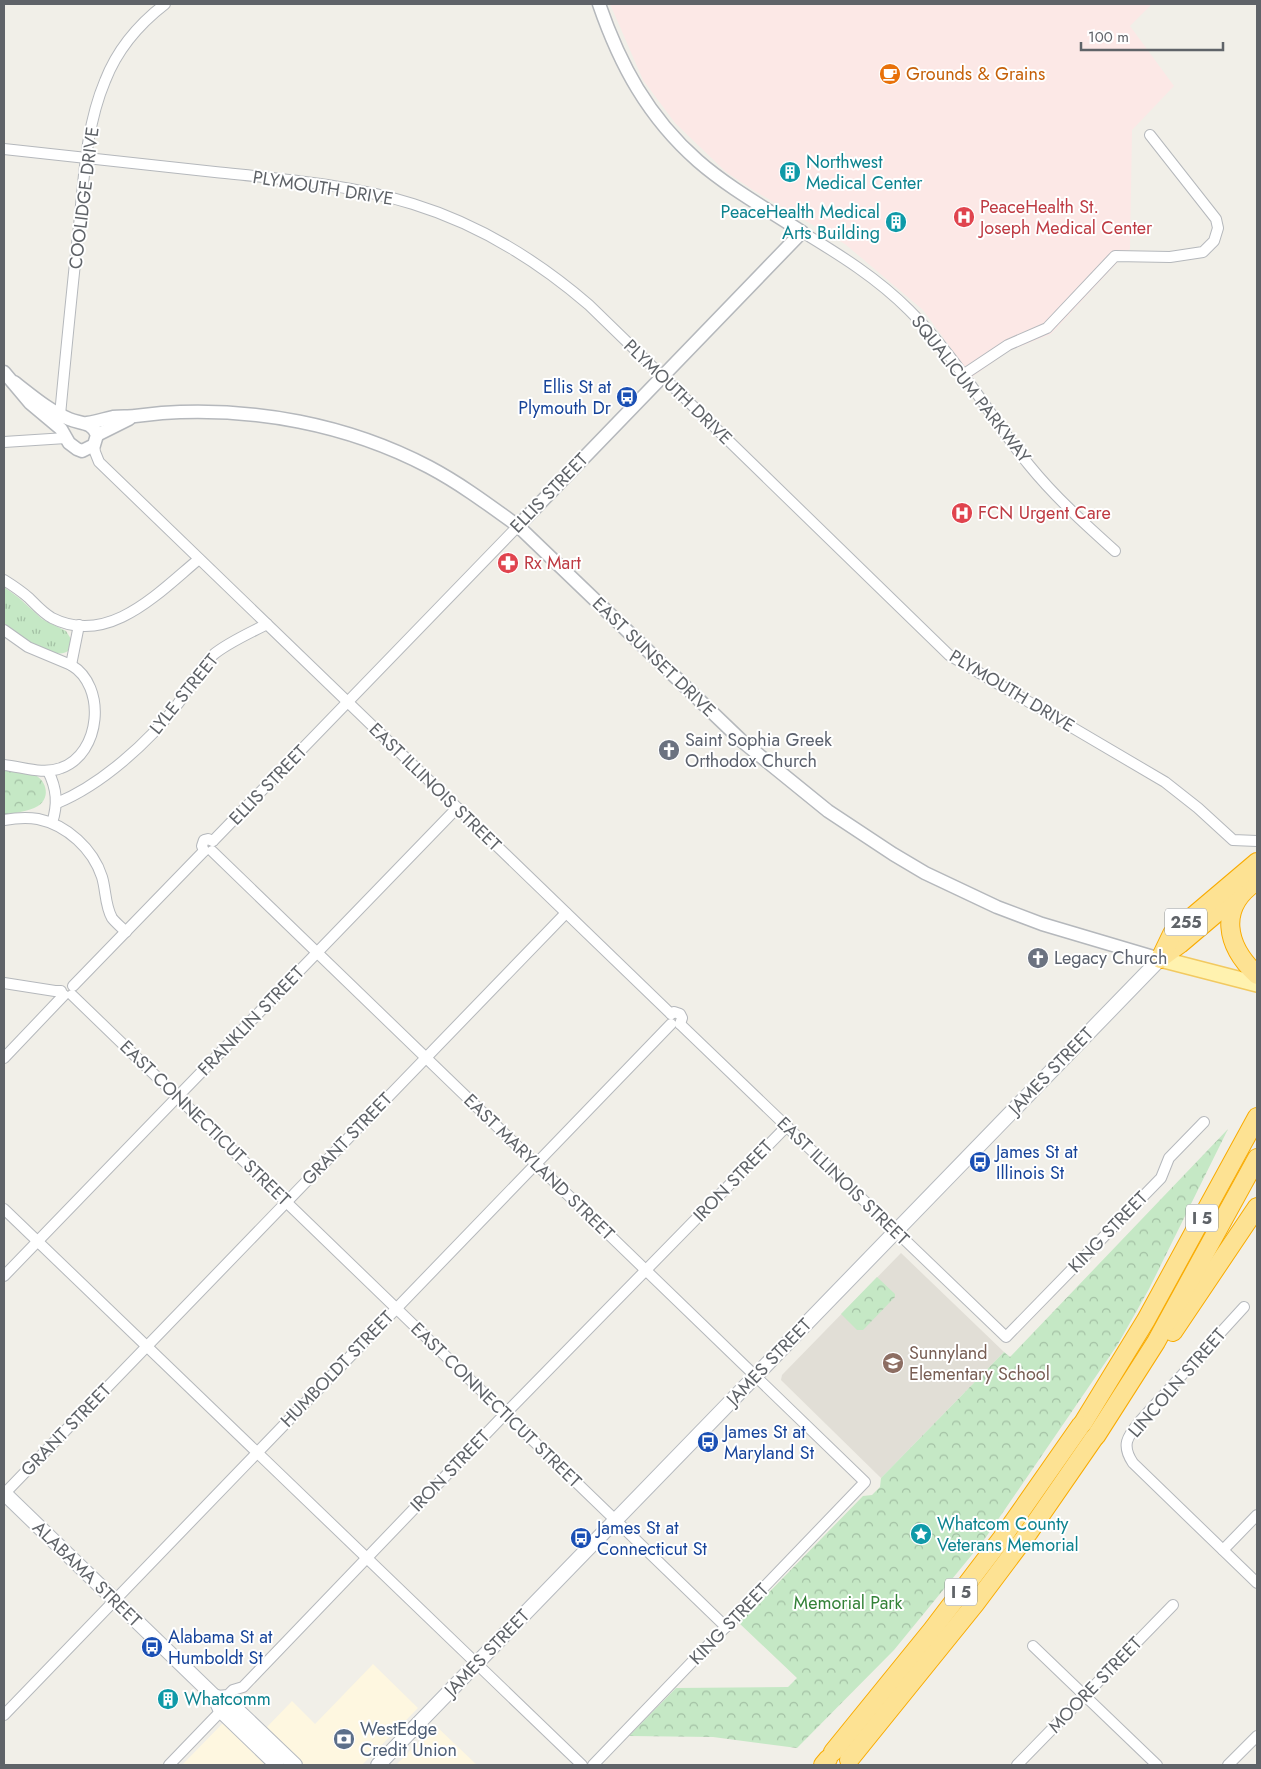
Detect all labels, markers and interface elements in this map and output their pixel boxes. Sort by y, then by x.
scale bar [1081,20,1224,52]
text: 100 m [1088,26,1129,48]
place label: Grounds & Grains [906,61,1045,87]
cafe icon: Grounds & Grains [878,62,902,86]
street label: COOLIDGE DRIVE [62,125,106,271]
place label: Northwest Medical Center [806,149,923,196]
building icon: Northwest Medical Center [778,160,802,184]
street label: PLYMOUTH DRIVE [251,164,395,212]
place label: PeaceHealth St. Joseph Medical Center [978,194,1153,241]
place label: PeaceHealth Medical Arts Building [721,199,880,246]
hospital icon: PeaceHealth St. Joseph Medical Center [952,205,976,229]
building icon: PeaceHealth Medical Arts Building [884,210,908,234]
street label: SQUALICUM PARKWAY [905,310,1038,469]
street label: PLYMOUTH DRIVE [618,333,738,451]
place label: Ellis St at Plymouth Dr [518,374,612,421]
bus stop icon: Ellis St at Plymouth Dr [615,385,639,409]
street label: ELLIS STREET [504,447,594,539]
place label: FCN Urgent Care [978,500,1111,526]
hospital icon: FCN Urgent Care [950,501,974,525]
place label: Rx Mart [524,550,581,576]
pharmacy icon: Rx Mart [496,551,520,575]
street label: EAST SUNSET DRIVE [587,591,721,723]
street label: PLYMOUTH DRIVE [944,643,1080,739]
street label: LYLE STREET [143,648,225,740]
street label: EAST ILLINOIS STREET [363,717,507,857]
place label: Saint Sophia Greek Orthodox Church [685,727,832,774]
church icon: Saint Sophia Greek Orthodox Church [657,738,681,762]
street label: ELLIS STREET [223,739,313,831]
road number: 255 [1165,909,1207,936]
place label: Legacy Church [1054,945,1167,971]
church icon: Legacy Church [1026,946,1050,970]
street label: FRANKLIN STREET [192,960,311,1082]
street label: JAMES STREET [1001,1021,1100,1122]
street label: EAST CONNECTICUT STREET [114,1034,297,1212]
street label: GRANT STREET [296,1086,399,1191]
street label: EAST MARYLAND STREET [458,1088,621,1246]
street label: EAST ILLINOIS STREET [771,1111,915,1251]
street label: IRON STREET [687,1134,779,1228]
place label: James St at Illinois St [994,1139,1078,1186]
bus stop icon: James St at Illinois St [968,1150,992,1174]
street label: KING STREET [1062,1185,1154,1279]
road number: I 5 [1186,1204,1218,1232]
street label: HUMBOLDT STREET [274,1304,400,1433]
street label: JAMES STREET [719,1312,818,1413]
street label: EAST CONNECTICUT STREET [405,1316,588,1494]
street label: LINCOLN STREET [1122,1322,1232,1443]
place label: Sunnyland Elementary School [909,1340,1050,1387]
school or university icon: Sunnyland Elementary School [881,1351,905,1375]
street label: GRANT STREET [15,1377,118,1482]
place label: James St at Maryland St [722,1419,815,1466]
street label: IRON STREET [404,1424,496,1518]
bus stop icon: James St at Maryland St [696,1430,720,1454]
place label: Whatcom County Veterans Memorial [937,1511,1079,1558]
street label: ALABAMA STREET [27,1515,148,1633]
place label: James St at Connecticut St [595,1515,708,1562]
place icon: Whatcom County Veterans Memorial [909,1522,933,1546]
bus stop icon: James St at Connecticut St [569,1526,593,1550]
street label: KING STREET [683,1577,775,1671]
road number: I 5 [945,1578,977,1605]
park label: Memorial Park [794,1590,902,1616]
street label: JAMES STREET [437,1603,536,1704]
place label: Alabama St at Humboldt St [168,1624,273,1671]
street label: MOORE STREET [1042,1631,1148,1739]
bus stop icon: Alabama St at Humboldt St [140,1635,164,1659]
place label: Whatcomm [184,1686,271,1712]
building icon: Whatcomm [156,1687,180,1711]
place label: WestEdge Credit Union [360,1716,457,1763]
bank icon: WestEdge Credit Union [332,1727,356,1751]

